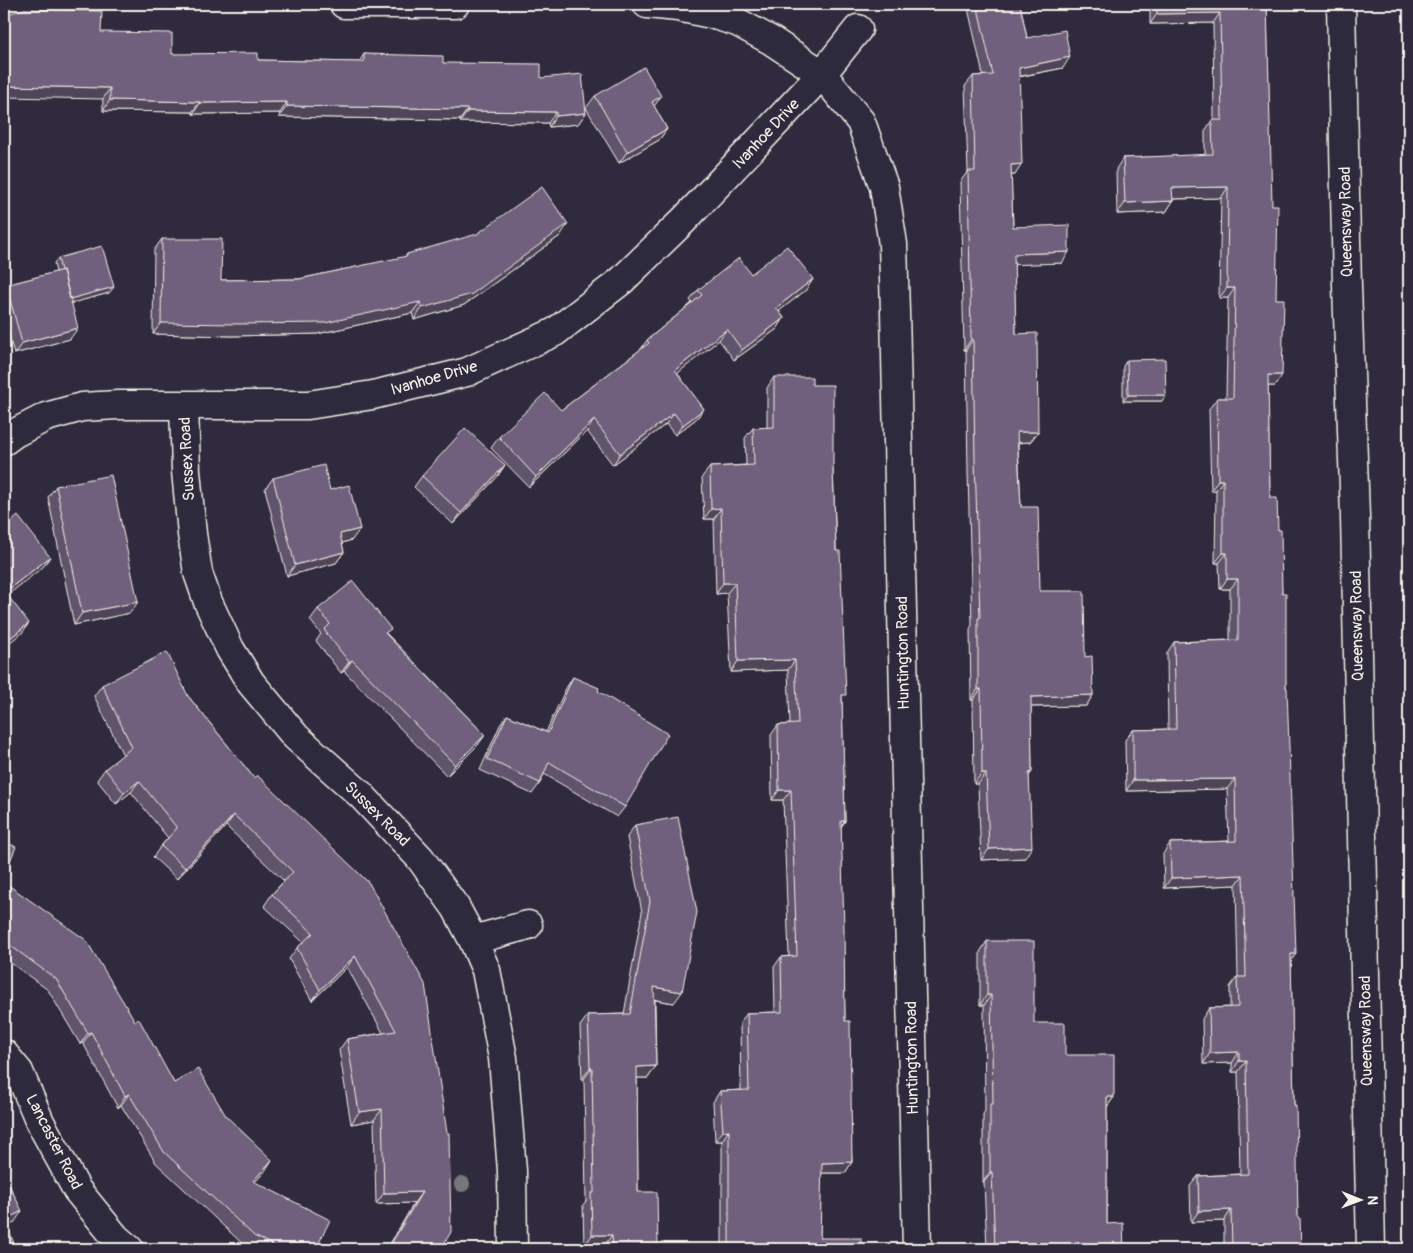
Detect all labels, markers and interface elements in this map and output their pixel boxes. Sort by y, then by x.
street label: Ivanhoe Drive [728,94,804,173]
street label: Queensway Road [1335,166,1357,278]
street label: Ivanhoe Drive [388,356,480,400]
street label: Sussex Road [175,416,199,502]
street label: Queensway Road [1346,570,1368,682]
street label: Huntington Road [892,596,914,710]
street label: Sussex Road [340,777,414,851]
street label: Queensway Road [1355,975,1377,1087]
street label: Huntington Road [901,1001,923,1115]
street label: Lancaster Road [21,1091,87,1193]
north arrow [1336,1176,1386,1226]
text: N [1364,1195,1381,1205]

